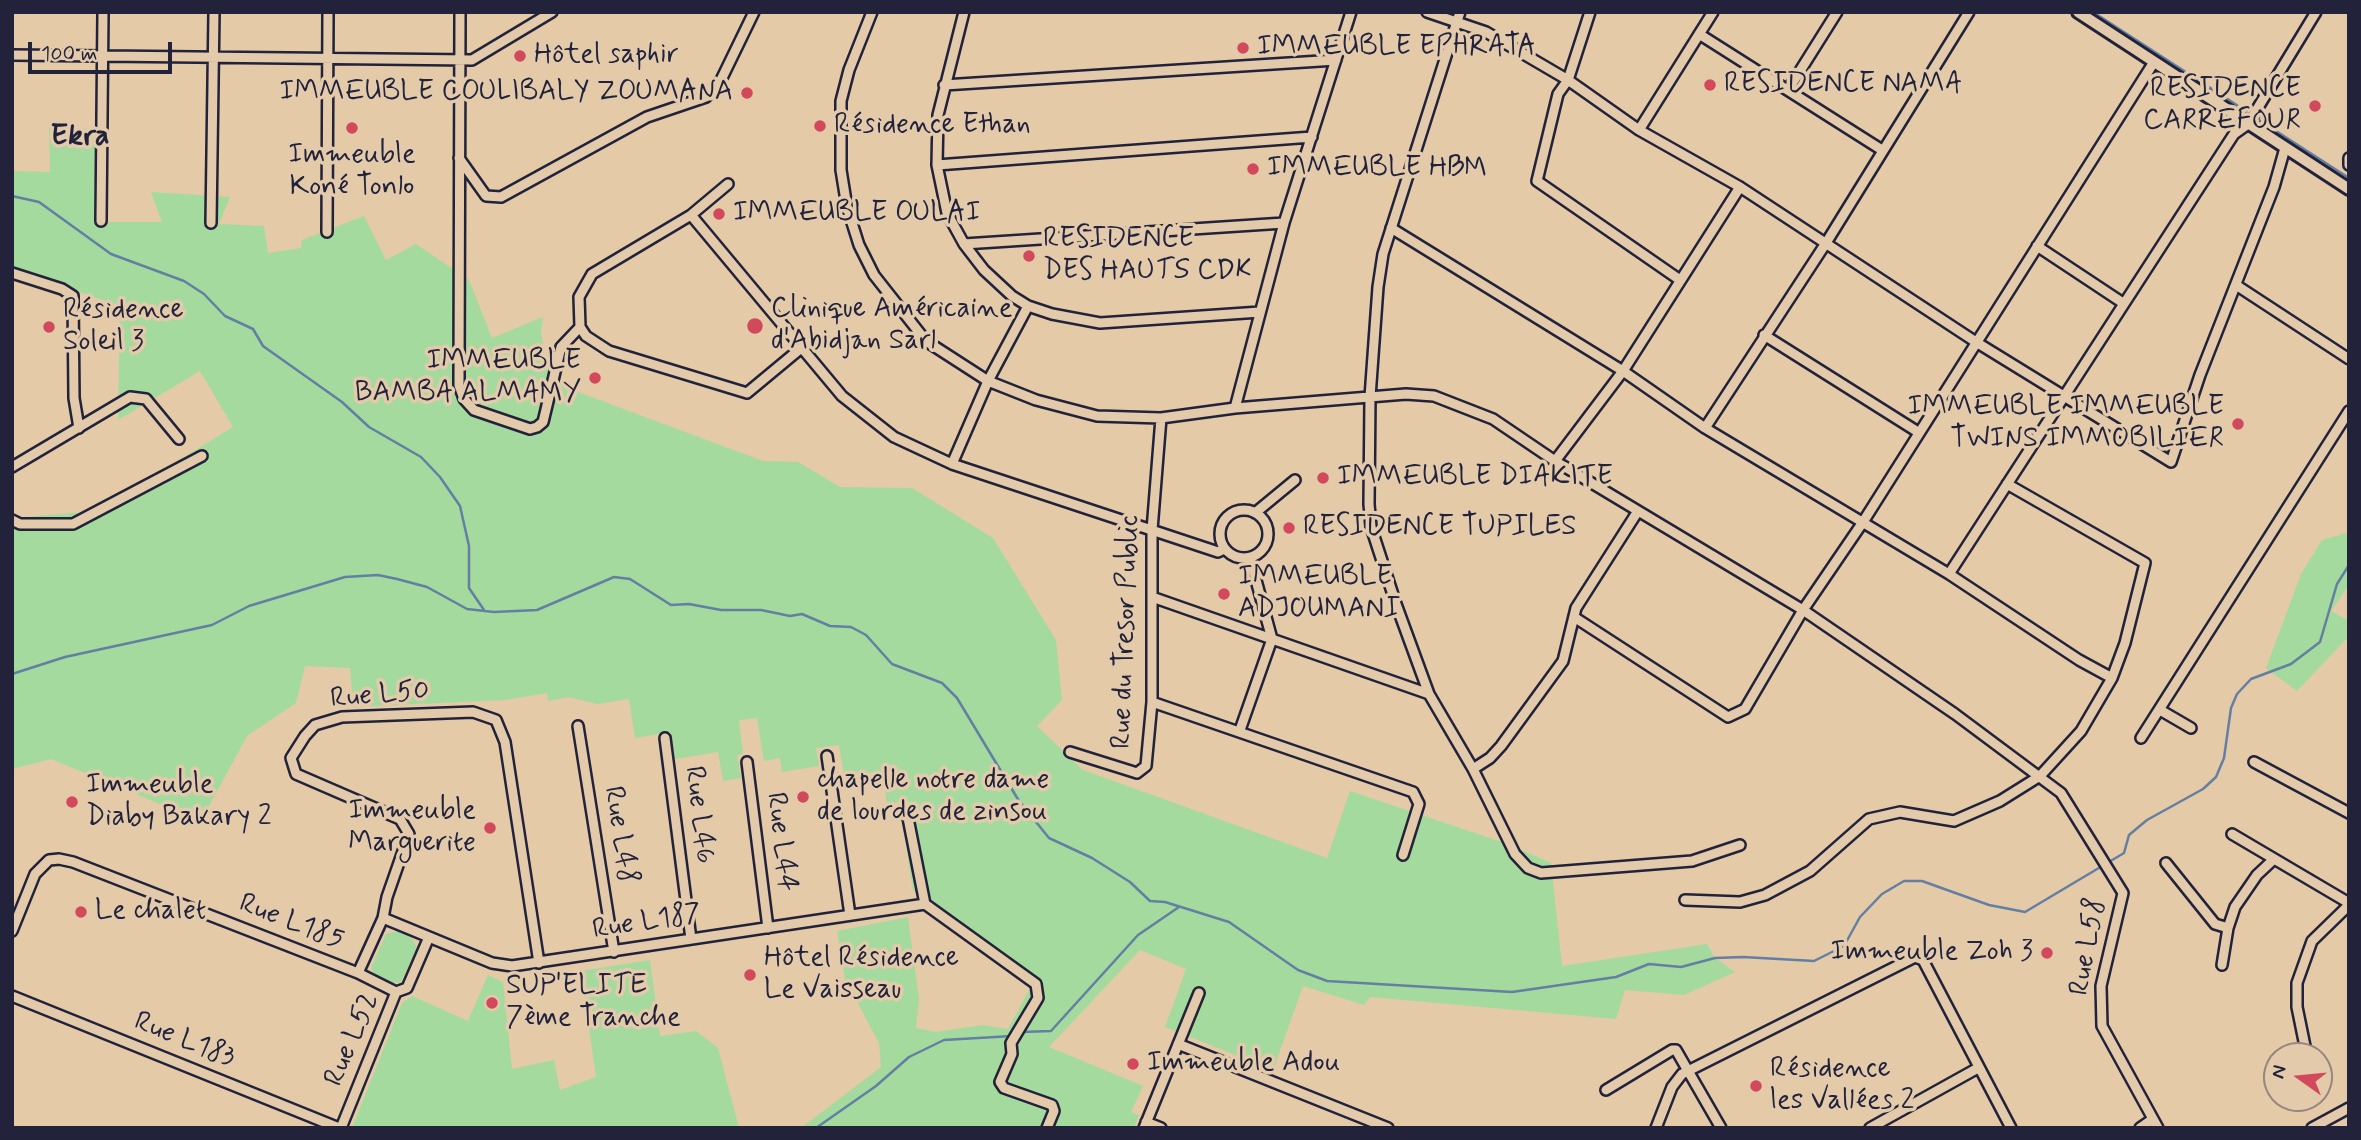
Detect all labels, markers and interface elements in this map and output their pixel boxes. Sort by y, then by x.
scale bar [32,28,175,72]
place label: IMMEUBLE EPHRATA [1257,31,1536,65]
place label: Hôtel saphir [534,39,679,73]
text: 100 m [41,40,97,68]
marker: IMMEUBLE EPHRATA [1235,40,1251,56]
marker: Hôtel saphir [512,48,528,64]
place label: RESIDENCE NAMA [1724,68,1962,102]
place label: RESIDENCE CARREFOUR [2143,73,2301,139]
place label: IMMEUBLE COULIBALY ZOUMANA [279,76,733,110]
marker: RESIDENCE NAMA [1702,77,1718,93]
marker: IMMEUBLE COULIBALY ZOUMANA [739,85,755,101]
marker: RESIDENCE CARREFOUR [2307,98,2323,114]
place label: Résidence Ethan [834,109,1031,143]
marker: Résidence Ethan [812,118,828,134]
district label: Ekra [51,120,109,156]
marker: Immeuble Koné Tonlo [344,120,360,136]
place label: Immeuble Koné Tonlo [288,139,416,205]
place label: IMMEUBLE HBM [1267,152,1487,186]
marker: IMMEUBLE HBM [1245,161,1261,177]
place label: IMMEUBLE OULAI [733,197,981,231]
marker: IMMEUBLE OULAI [711,206,727,222]
place label: RESIDENCE DES HAUTS CDK [1043,223,1252,289]
marker: RESIDENCE DES HAUTS CDK [1021,248,1037,264]
place label: Clinique Américaine d'Abidjan Sarl [771,293,1012,359]
place label: Résidence Soleil 3 [63,294,184,360]
marker: Clinique Américaine d'Abidjan Sarl [745,316,765,336]
marker: Résidence Soleil 3 [41,319,57,335]
place label: IMMEUBLE BAMBA ALMAMY [355,345,581,411]
marker: IMMEUBLE BAMBA ALMAMY [587,370,603,386]
place label: IMMEUBLE IMMEUBLE TWINS IMMOBILIER [1907,391,2224,457]
marker: IMMEUBLE IMMEUBLE TWINS IMMOBILIER [2230,416,2246,432]
place label: IMMEUBLE DIAKITE [1337,461,1613,495]
marker: IMMEUBLE DIAKITE [1315,470,1331,486]
place label: RESIDENCE TUPILES [1303,511,1577,545]
street label: Rue du Tresor Public [1106,514,1148,750]
marker: RESIDENCE TUPILES [1281,520,1297,536]
place label: IMMEUBLE ADJOUMANI [1238,561,1400,627]
marker: IMMEUBLE ADJOUMANI [1216,586,1232,602]
street label: Rue L50 [329,675,431,717]
street label: Rue L46 [675,764,721,866]
place label: chapelle notre dame de lourdes de zinsou [817,764,1049,830]
place label: Immeuble Diaby Bakary 2 [86,769,272,835]
street label: Rue L48 [595,784,643,886]
marker: chapelle notre dame de lourdes de zinsou [795,789,811,805]
street label: Rue L44 [757,790,803,894]
marker: Immeuble Diaby Bakary 2 [64,794,80,810]
place label: Immeuble Marguerite [348,795,476,861]
marker: Immeuble Marguerite [482,820,498,836]
street label: Rue L185 [234,888,348,958]
place label: Le chalet [95,895,206,929]
street label: Rue L58 [2064,896,2114,998]
street label: Rue L187 [590,898,704,948]
marker: Le chalet [73,904,89,920]
place label: Immeuble Zoh 3 [1831,936,2033,970]
place label: Hôtel Résidence Le Vaisseau [764,942,959,1008]
marker: Immeuble Zoh 3 [2039,945,2055,961]
marker: Hôtel Résidence Le Vaisseau [742,967,758,983]
place label: SUP'ELITE 7ème Tranche [506,970,681,1036]
street label: Rue L52 [318,988,388,1092]
marker: SUP'ELITE 7ème Tranche [484,995,500,1011]
street label: Rue L183 [129,1006,239,1076]
north arrow [2263,1042,2333,1112]
place label: Immeuble Adou [1147,1047,1340,1081]
place label: Résidence les Vallées 2 [1770,1053,1914,1119]
marker: Immeuble Adou [1125,1056,1141,1072]
text: N [2265,1063,2293,1081]
marker: Résidence les Vallées 2 [1748,1078,1764,1094]

